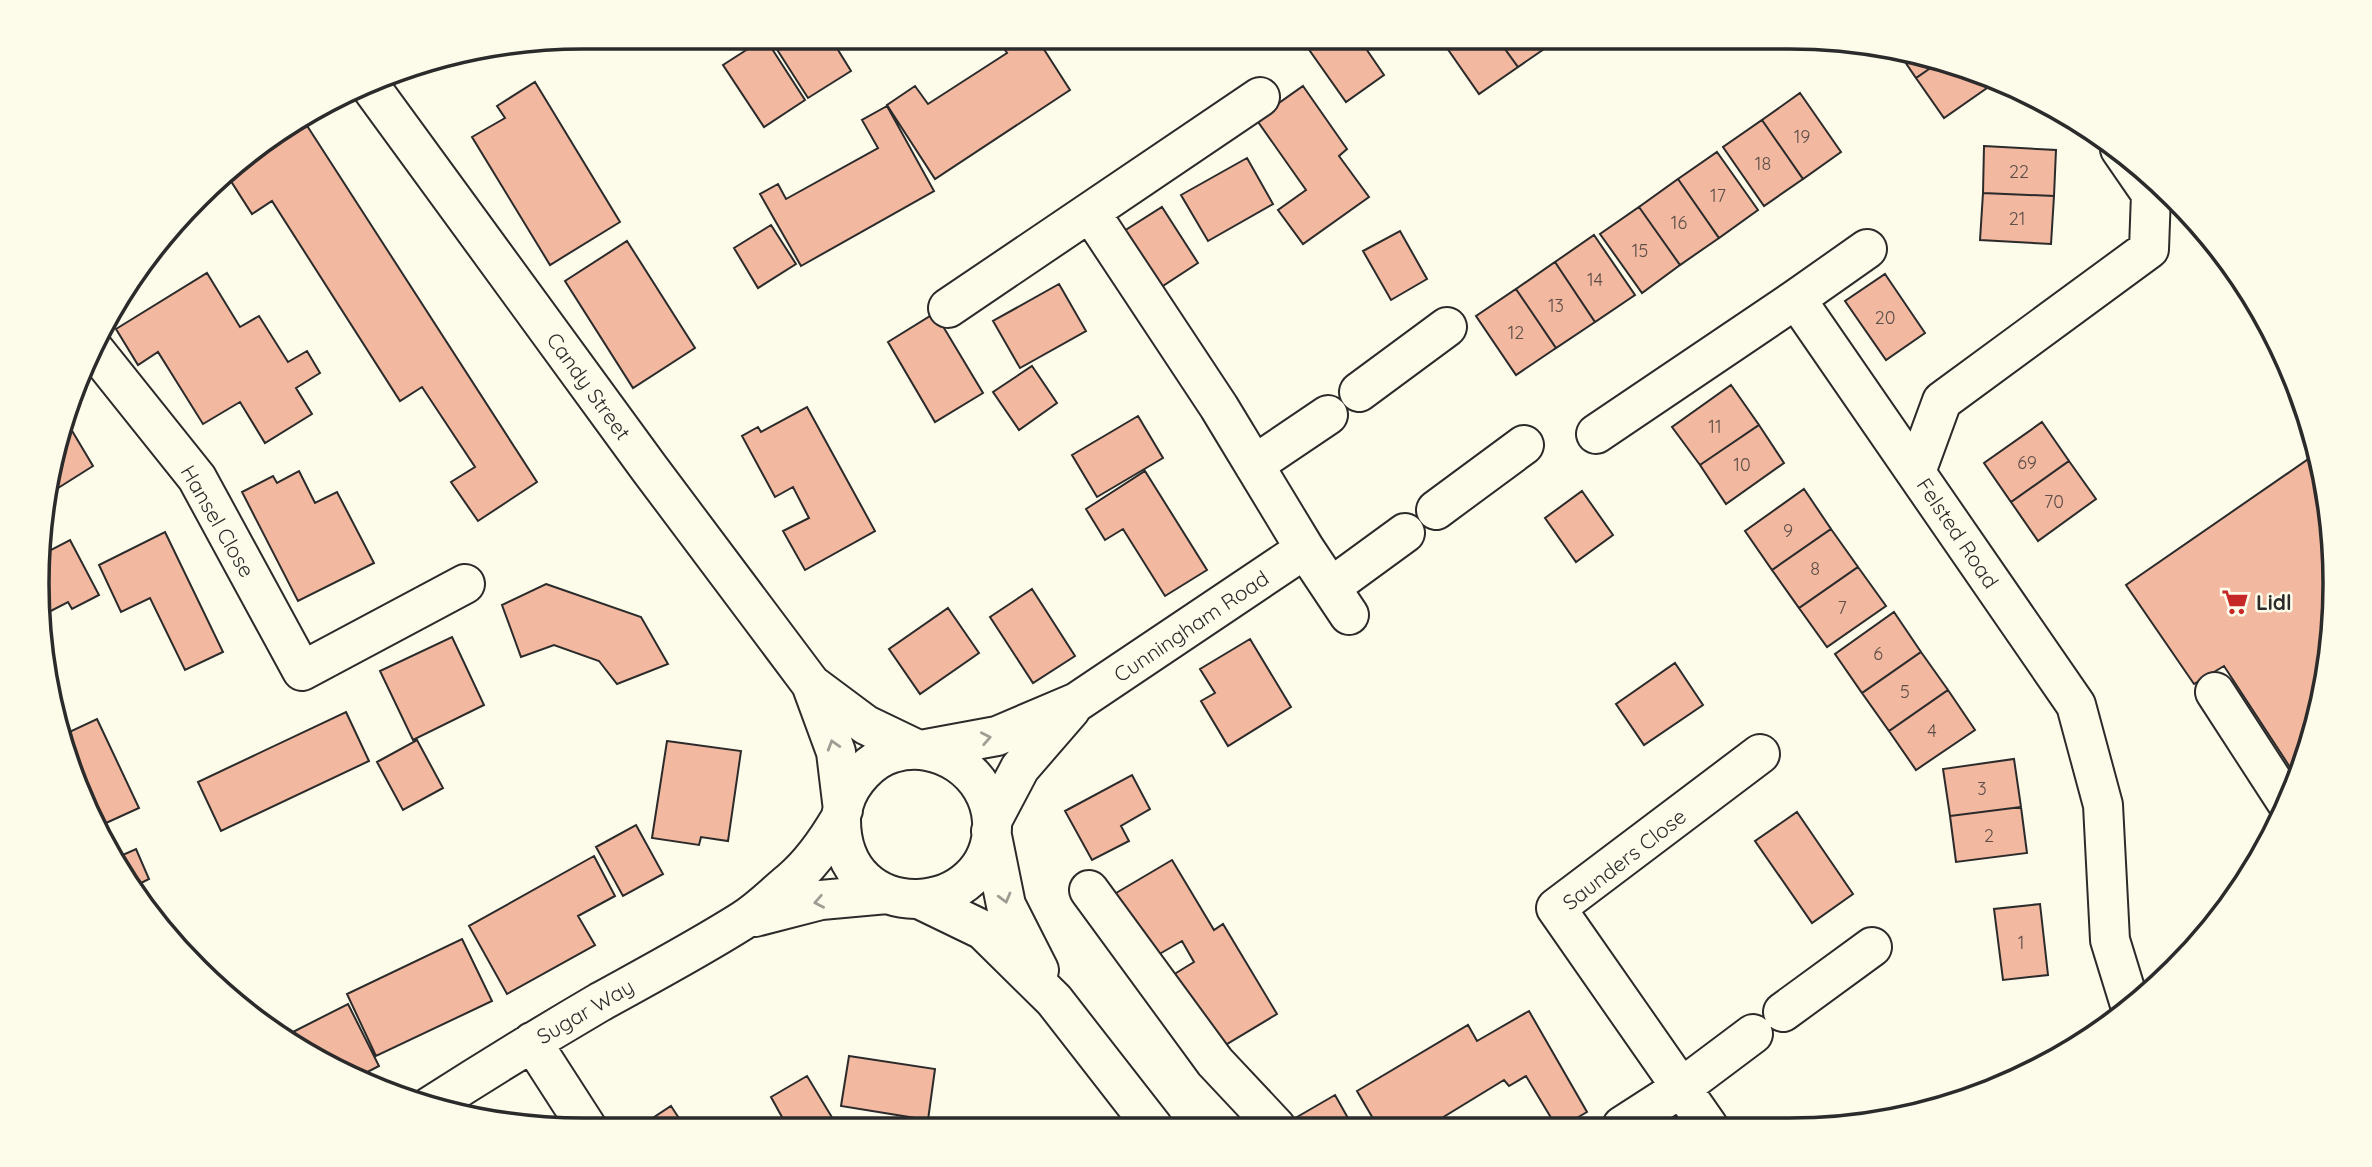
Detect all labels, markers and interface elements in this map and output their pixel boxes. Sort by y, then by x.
house number: 19 [1794,125,1810,148]
house number: 18 [1755,152,1771,175]
house number: 22 [2009,160,2029,183]
house number: 17 [1710,184,1726,207]
house number: 21 [2009,207,2025,230]
house number: 16 [1671,211,1687,234]
house number: 15 [1632,239,1648,262]
house number: 14 [1587,268,1603,291]
house number: 13 [1548,294,1564,317]
house number: 20 [1875,306,1895,329]
house number: 12 [1508,321,1524,344]
street label: Candy Street [541,327,637,445]
house number: 11 [1708,415,1722,438]
house number: 69 [2017,451,2037,474]
house number: 10 [1733,453,1751,476]
street label: Hansel Close [175,460,261,582]
street label: Felsted Road [1912,473,2004,593]
house number: 70 [2044,490,2064,513]
house number: 9 [1783,519,1793,542]
house number: 8 [1810,557,1820,580]
street label: Cunningham Road [1109,565,1273,687]
supermarket icon: Lidl [2220,587,2250,617]
place label: Lidl [2256,589,2292,615]
house number: 7 [1837,596,1847,619]
house number: 6 [1873,642,1883,665]
house number: 5 [1900,680,1910,703]
house number: 4 [1927,719,1937,742]
one-way arrow [980,731,992,746]
one-way arrow [826,740,841,752]
house number: 3 [1977,777,1987,800]
street label: Saunders Close [1557,803,1691,915]
house number: 2 [1984,824,1994,847]
one-way arrow [997,892,1011,904]
one-way arrow [813,893,825,908]
house number: 1 [2018,931,2024,954]
street label: Sugar Way [532,973,638,1049]

